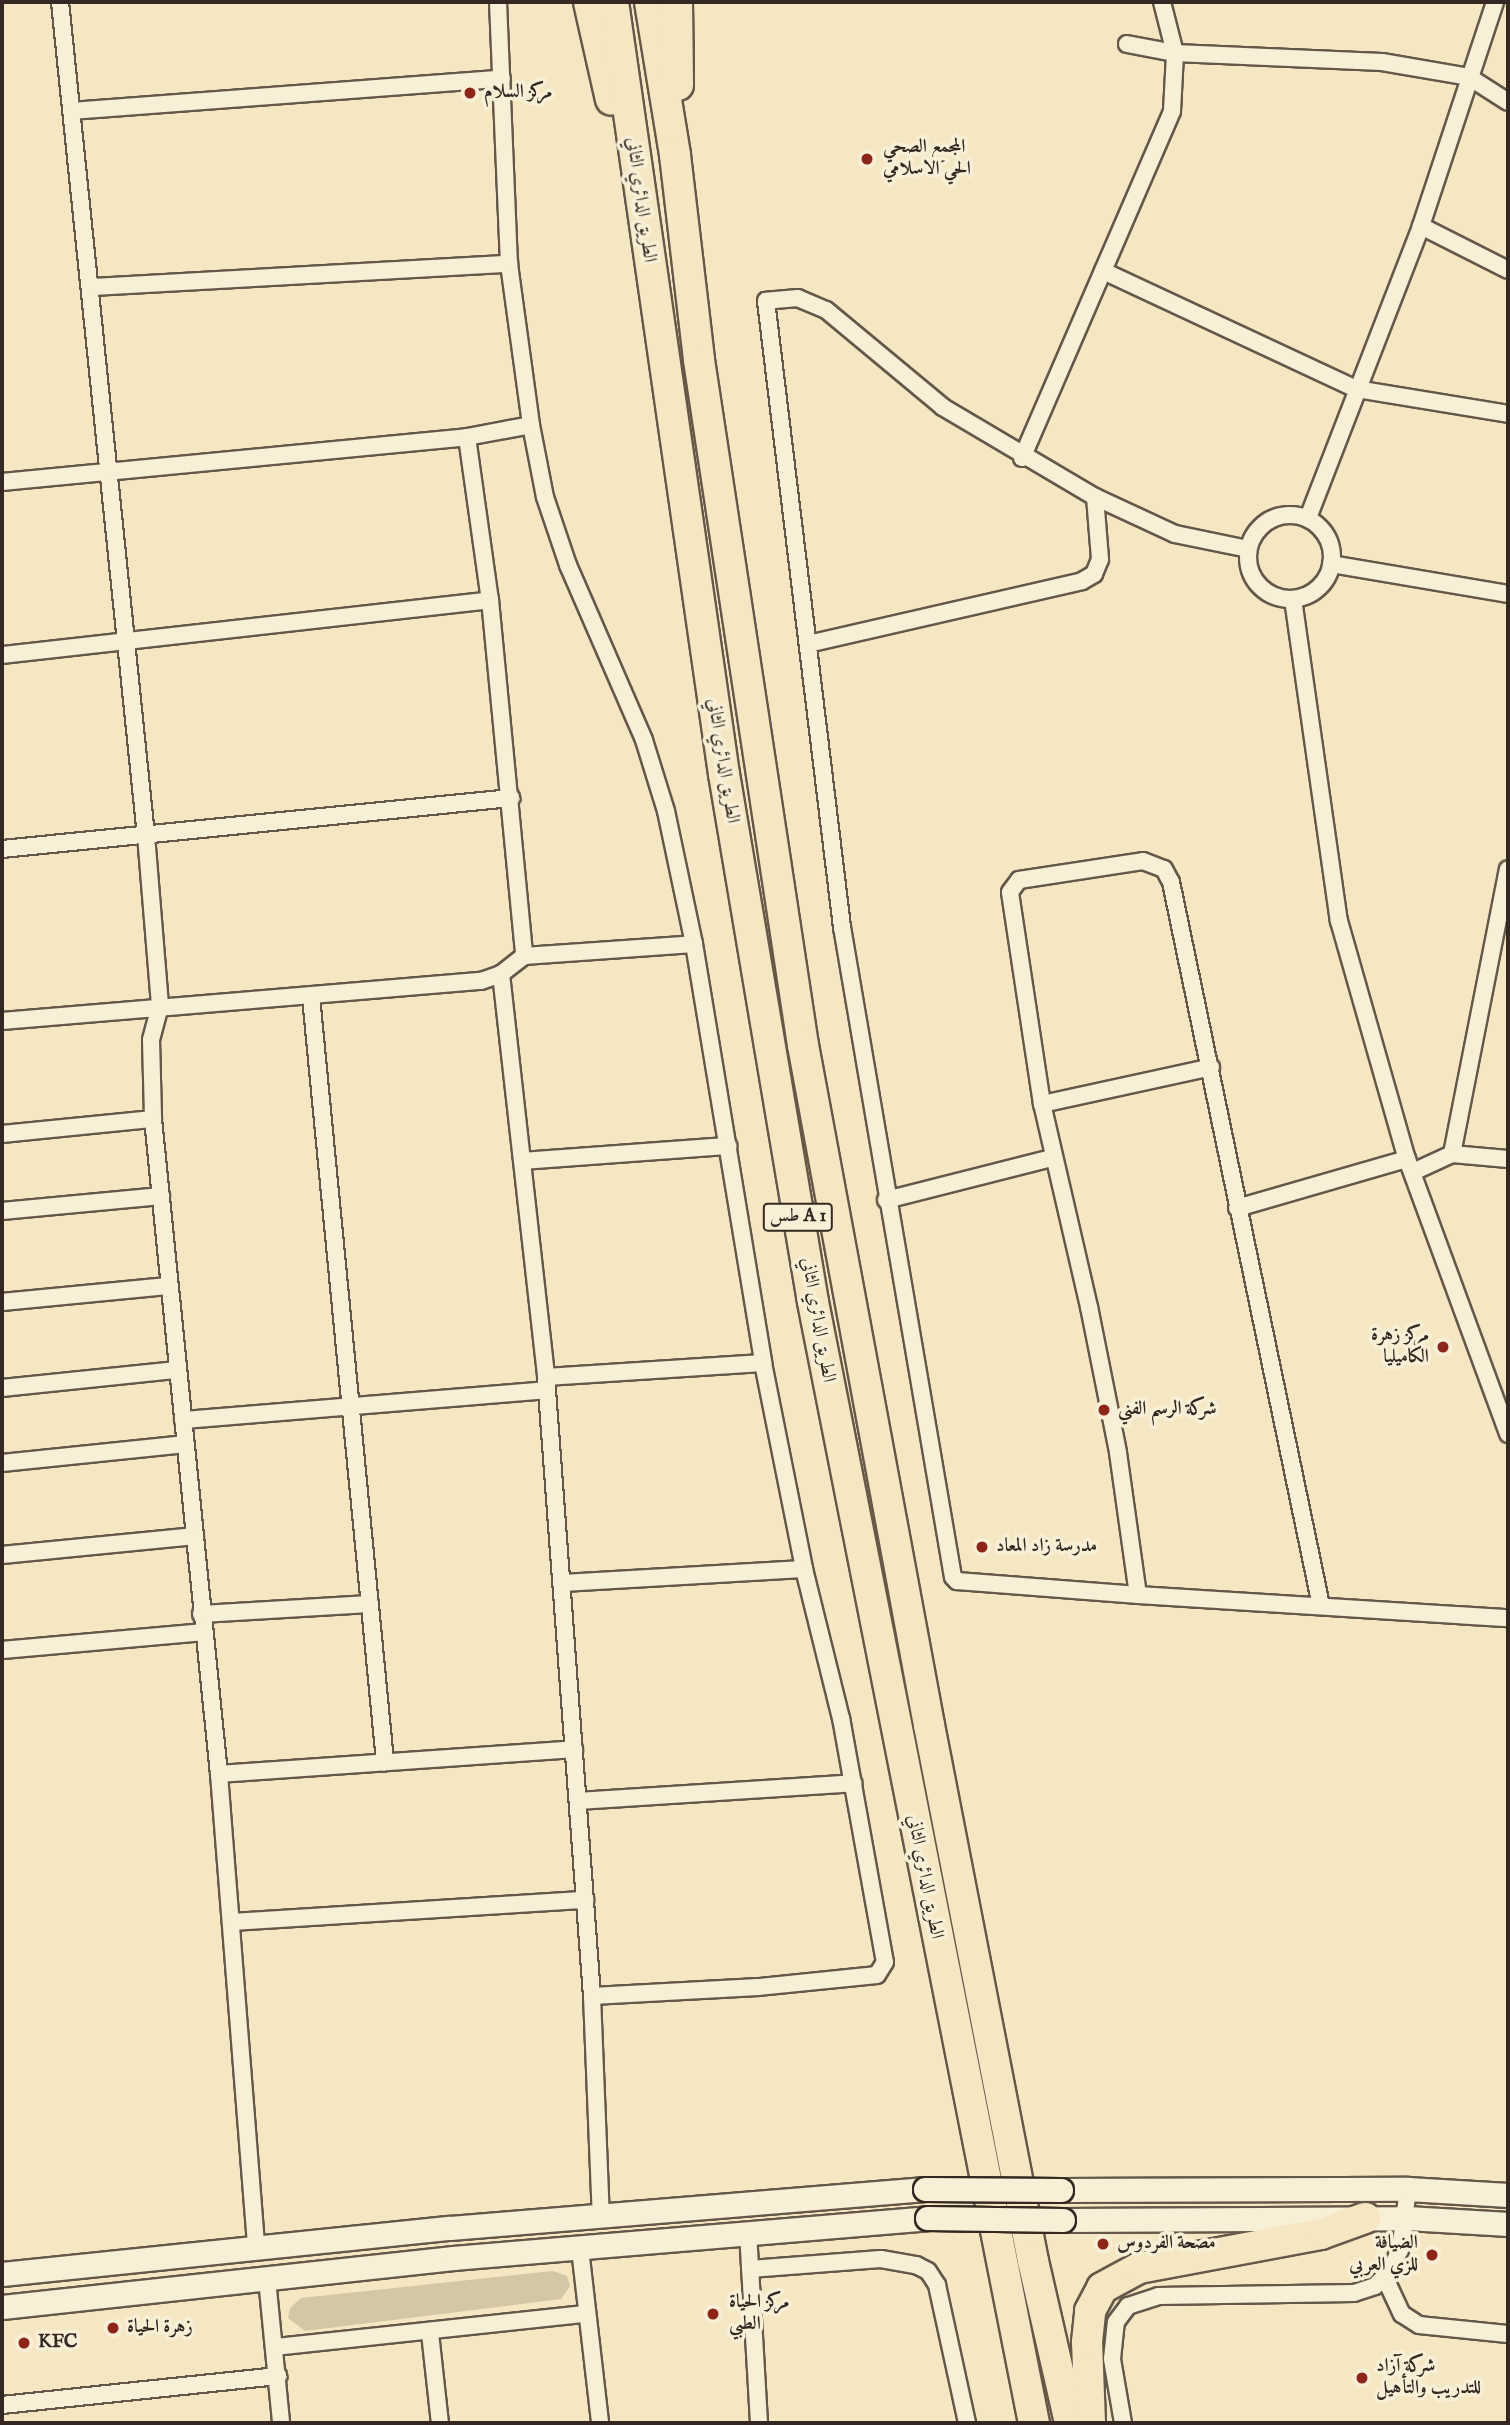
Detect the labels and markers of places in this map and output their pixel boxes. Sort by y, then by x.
place label: مركز السلام [484,82,552,104]
marker: مركز السلام [462,85,478,101]
place label: المجمع الصحي الحي الاسلامي [883,137,971,181]
marker: المجمع الصحي الحي الاسلامي [857,149,877,169]
place label: مركز زهرة الكاميليا [1371,1325,1429,1369]
marker: مركز زهرة الكاميليا [1435,1339,1451,1355]
place label: شركة الرسم الفني [1118,1399,1216,1421]
marker: شركة الرسم الفني [1096,1402,1112,1418]
place label: مدرسة زاد المعاد [996,1536,1097,1558]
marker: مدرسة زاد المعاد [974,1539,990,1555]
place label: مصحة الفردوس [1117,2233,1216,2255]
place label: الضيافة للزي العربي [1349,2233,1418,2277]
marker: مصحة الفردوس [1095,2236,1111,2252]
marker: الضيافة للزي العربي [1424,2247,1440,2263]
place label: مركز الحياة الطبي [729,2292,789,2336]
marker: مركز الحياة الطبي [703,2304,723,2324]
place label: زهرة الحياة [127,2317,193,2339]
marker: زهرة الحياة [105,2320,121,2336]
place label: KFC [38,2332,77,2354]
marker: KFC [16,2335,32,2351]
place label: شركة آزاد للتدريب والتأهيل [1376,2356,1481,2400]
marker: شركة آزاد للتدريب والتأهيل [1354,2370,1370,2386]

